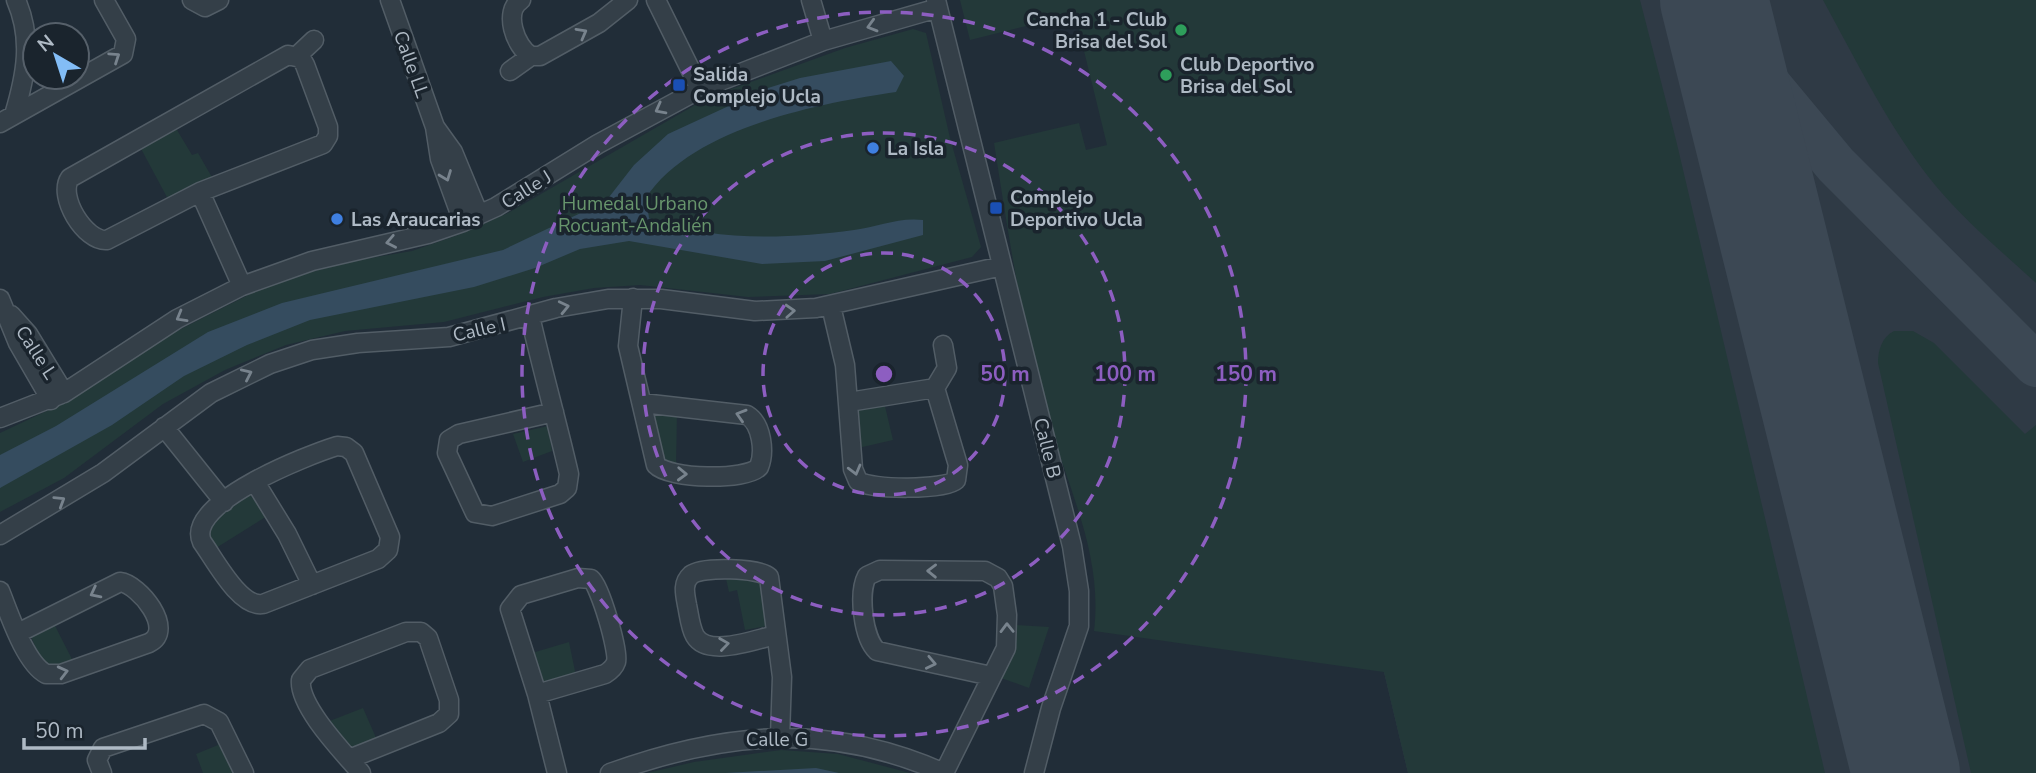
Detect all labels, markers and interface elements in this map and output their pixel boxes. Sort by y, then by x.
place label: Cancha 1 - Club Brisa del Sol [1026,7,1167,55]
one-way arrow [866,18,878,33]
north arrow [21,21,91,91]
marker: Cancha 1 - Club Brisa del Sol [1173,22,1189,38]
street label: Calle LL [387,27,435,102]
one-way arrow [575,28,587,41]
text: N [32,29,60,58]
one-way arrow [107,52,120,65]
place label: Club Deportivo Brisa del Sol [1180,52,1315,100]
place label: Salida Complejo Ucla [693,62,821,110]
marker: Club Deportivo Brisa del Sol [1158,67,1174,83]
marker: Salida Complejo Ucla [671,77,687,93]
one-way arrow [655,100,668,114]
place label: La Isla [887,136,944,162]
marker: La Isla [865,140,881,156]
street label: Calle J [496,164,557,215]
one-way arrow [437,169,451,181]
place label: Complejo Deportivo Ucla [1010,185,1143,233]
park label: Humedal Urbano Rocuant-Andalién [558,191,712,239]
marker: Complejo Deportivo Ucla [988,200,1004,216]
place label: Las Araucarias [351,207,481,233]
marker: Las Araucarias [329,211,345,227]
one-way arrow [385,234,397,249]
one-way arrow [558,300,570,315]
one-way arrow [784,303,795,318]
one-way arrow [176,308,189,321]
street label: Calle I [450,311,508,349]
street label: Calle L [9,321,64,385]
text: 50 m [980,360,1030,388]
text: 100 m [1094,360,1156,388]
text: 150 m [1215,360,1277,388]
centre of rings [872,362,896,386]
one-way arrow [240,368,253,382]
one-way arrow [735,408,747,423]
street label: Calle B [1027,415,1067,481]
one-way arrow [847,463,861,475]
one-way arrow [677,467,688,482]
one-way arrow [52,497,65,510]
one-way arrow [927,563,938,578]
one-way arrow [90,584,102,598]
one-way arrow [999,622,1015,633]
one-way arrow [718,637,730,652]
one-way arrow [925,655,937,670]
one-way arrow [57,666,69,680]
scale bar [24,706,145,750]
text: 50 m [35,717,84,745]
street label: Calle G [746,727,808,753]

